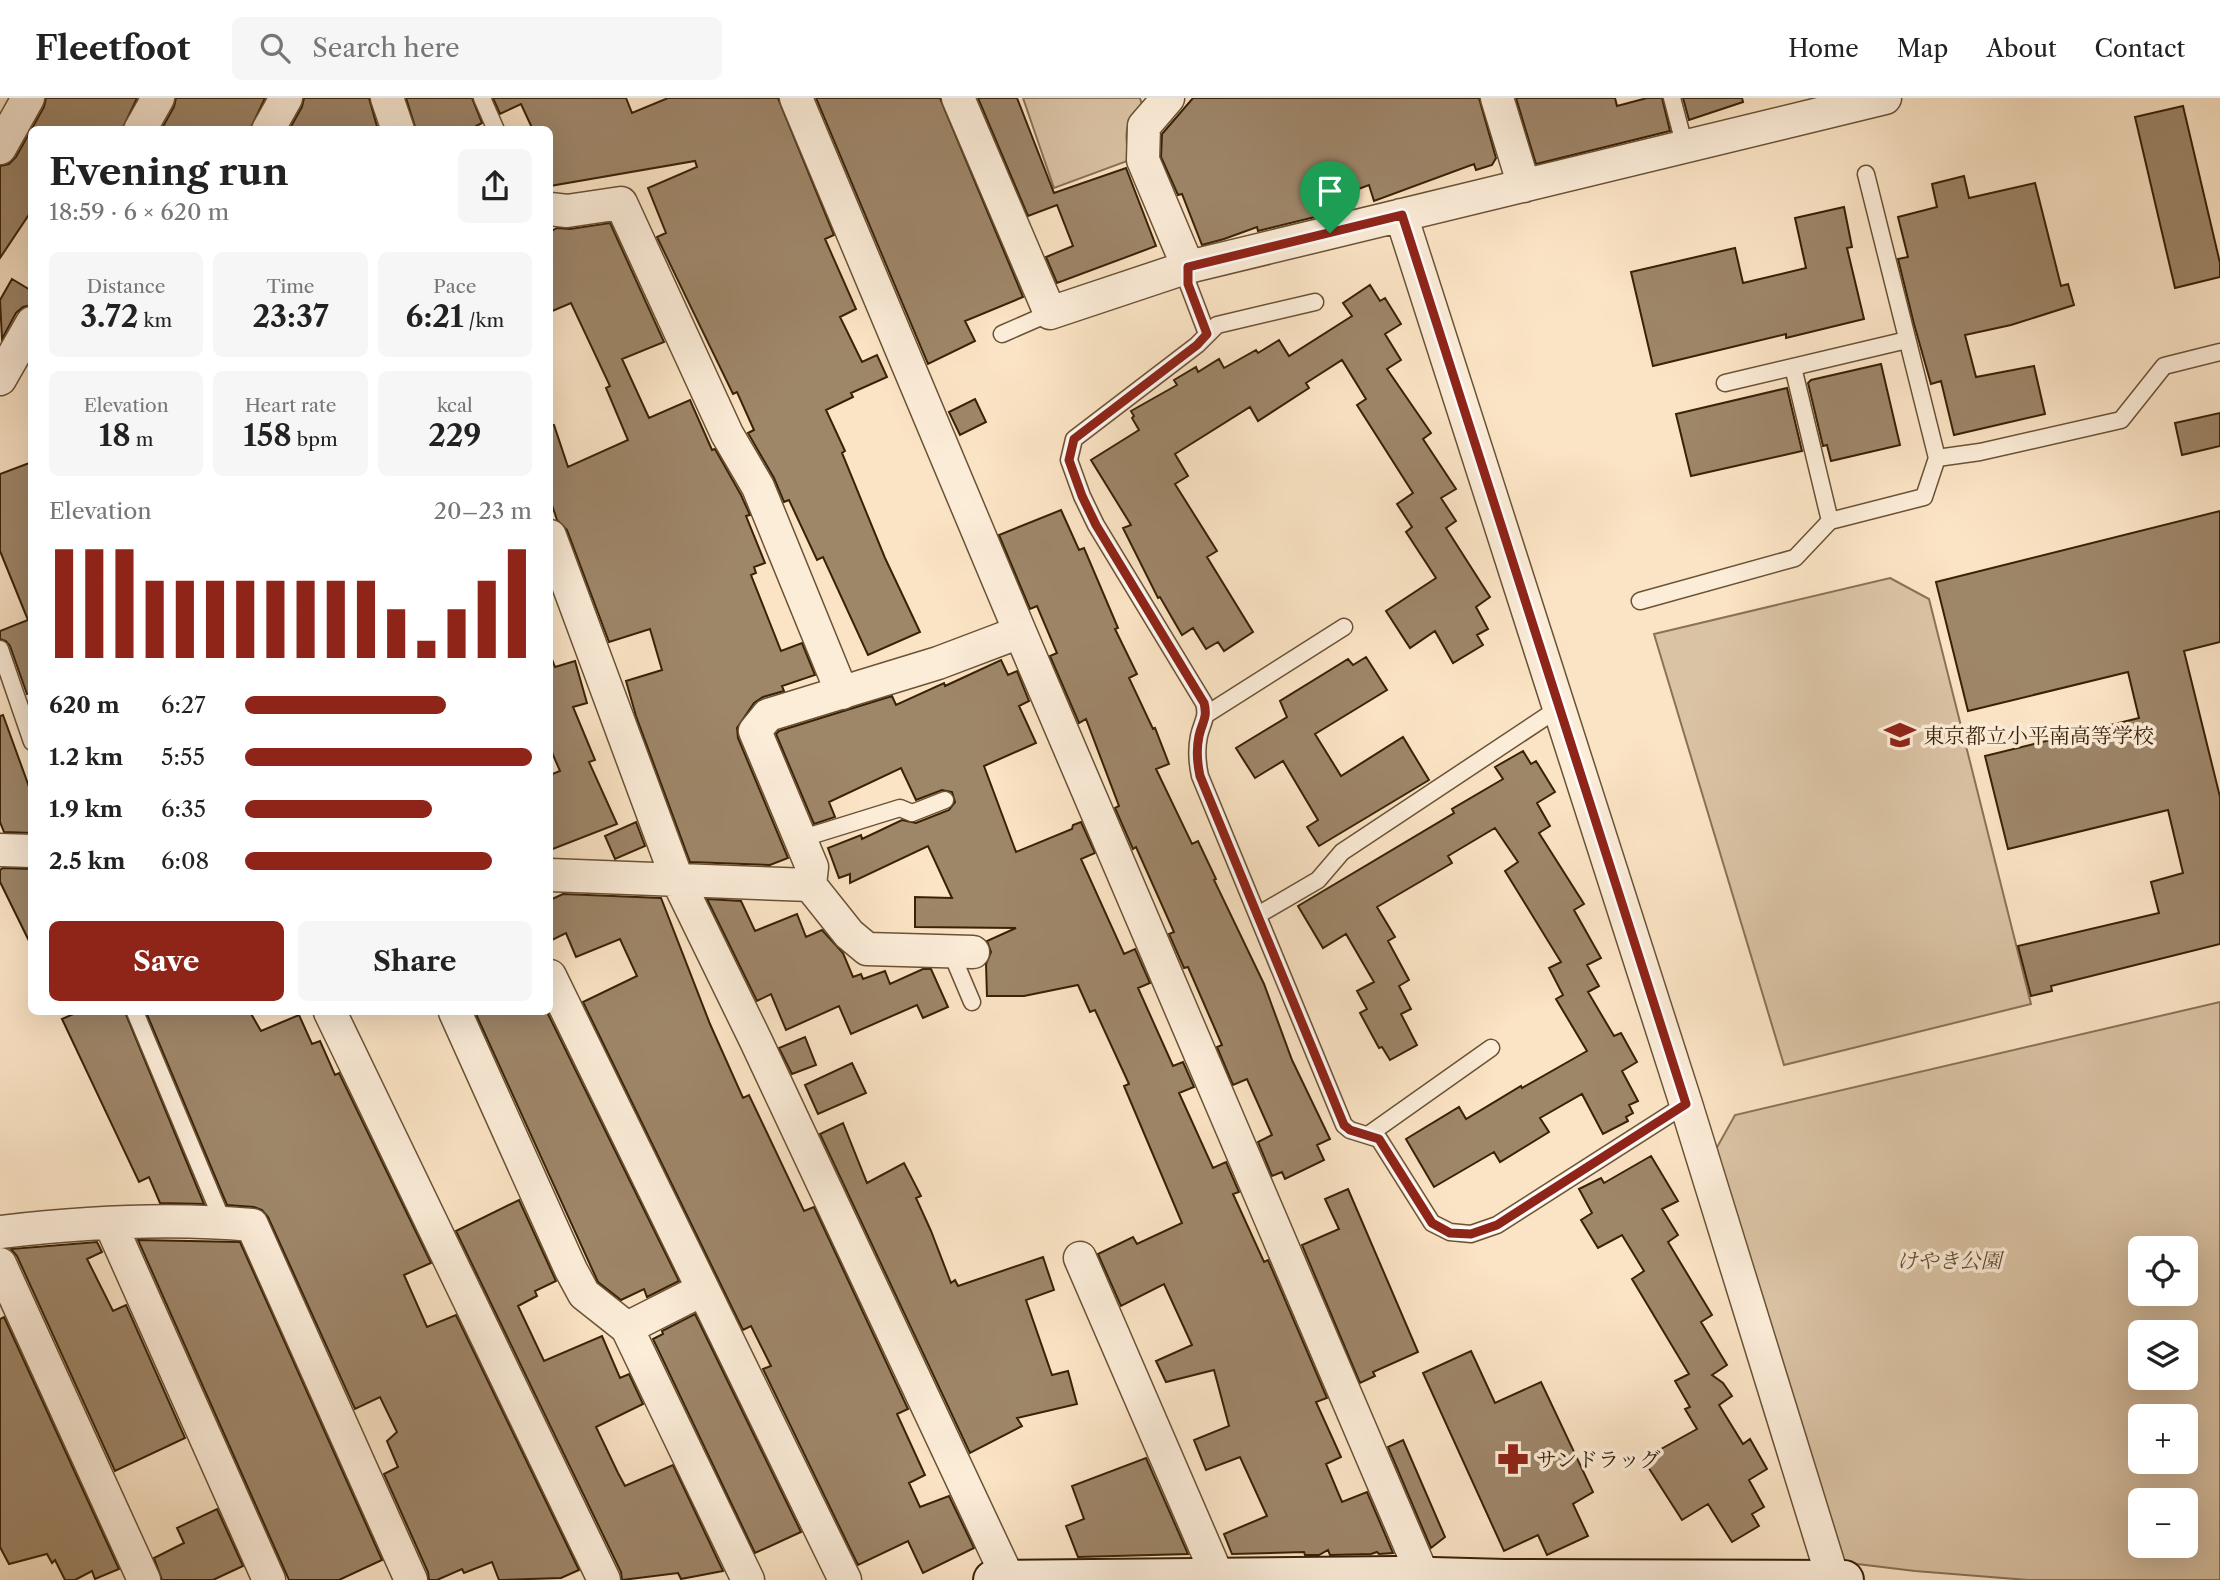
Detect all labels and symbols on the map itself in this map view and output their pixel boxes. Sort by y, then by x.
pin [1300,161,1360,233]
school or university icon: 東京都立小平南高等学校 [1883,718,1917,752]
place label: 東京都立小平南高等学校 [1923,723,2154,748]
park label: けやき公園 [1897,1248,2004,1273]
pharmacy icon: サンドラッグ [1496,1442,1530,1476]
place label: サンドラッグ [1536,1447,1661,1472]

